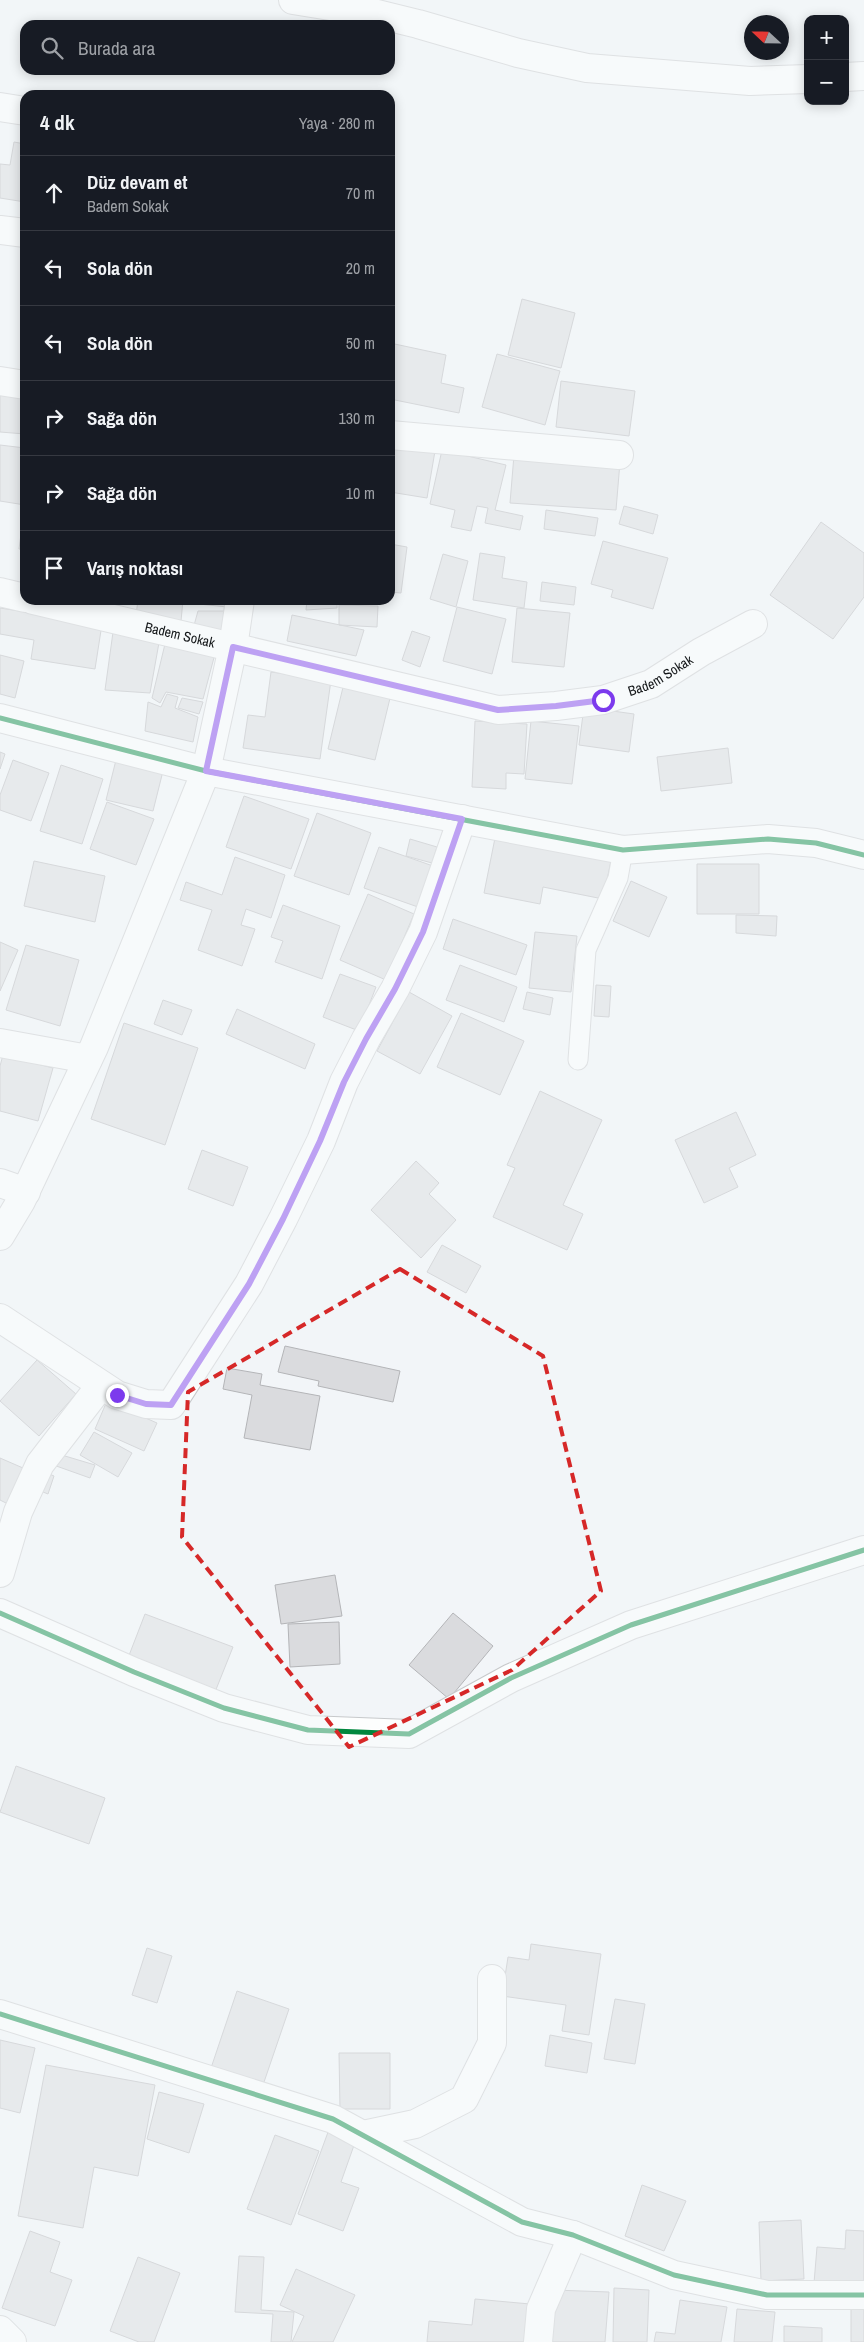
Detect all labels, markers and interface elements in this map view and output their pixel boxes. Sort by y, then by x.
north arrow [744,15,789,60]
map controls [804,15,849,105]
button: + [804,15,849,60]
search box [20,20,395,75]
icon: search [38,34,66,62]
text: Burada ara [78,35,155,61]
button: − [804,60,849,105]
text: 4 dk [40,108,74,137]
text: Yaya · 280 m [299,112,375,134]
text: Düz devam et [87,169,187,195]
icon: ahead [40,179,68,207]
text: 70 m [346,182,375,204]
text: Badem Sokak [87,195,169,217]
icon: left [40,254,68,282]
text: Sola dön [87,255,153,281]
text: 20 m [346,257,375,279]
icon: left [40,329,68,357]
text: Sola dön [87,330,153,356]
text: 50 m [346,332,375,354]
icon: right [40,404,68,432]
text: Sağa dön [87,405,157,431]
text: 130 m [339,407,375,429]
icon: right [40,479,68,507]
text: Sağa dön [87,480,157,506]
text: 10 m [346,482,375,504]
icon: arrive [40,554,68,582]
text: Varış noktası [87,555,183,581]
street label: Badem Sokak [143,618,217,652]
street label: Badem Sokak [626,651,696,700]
route start [592,689,615,712]
route end [106,1384,129,1407]

